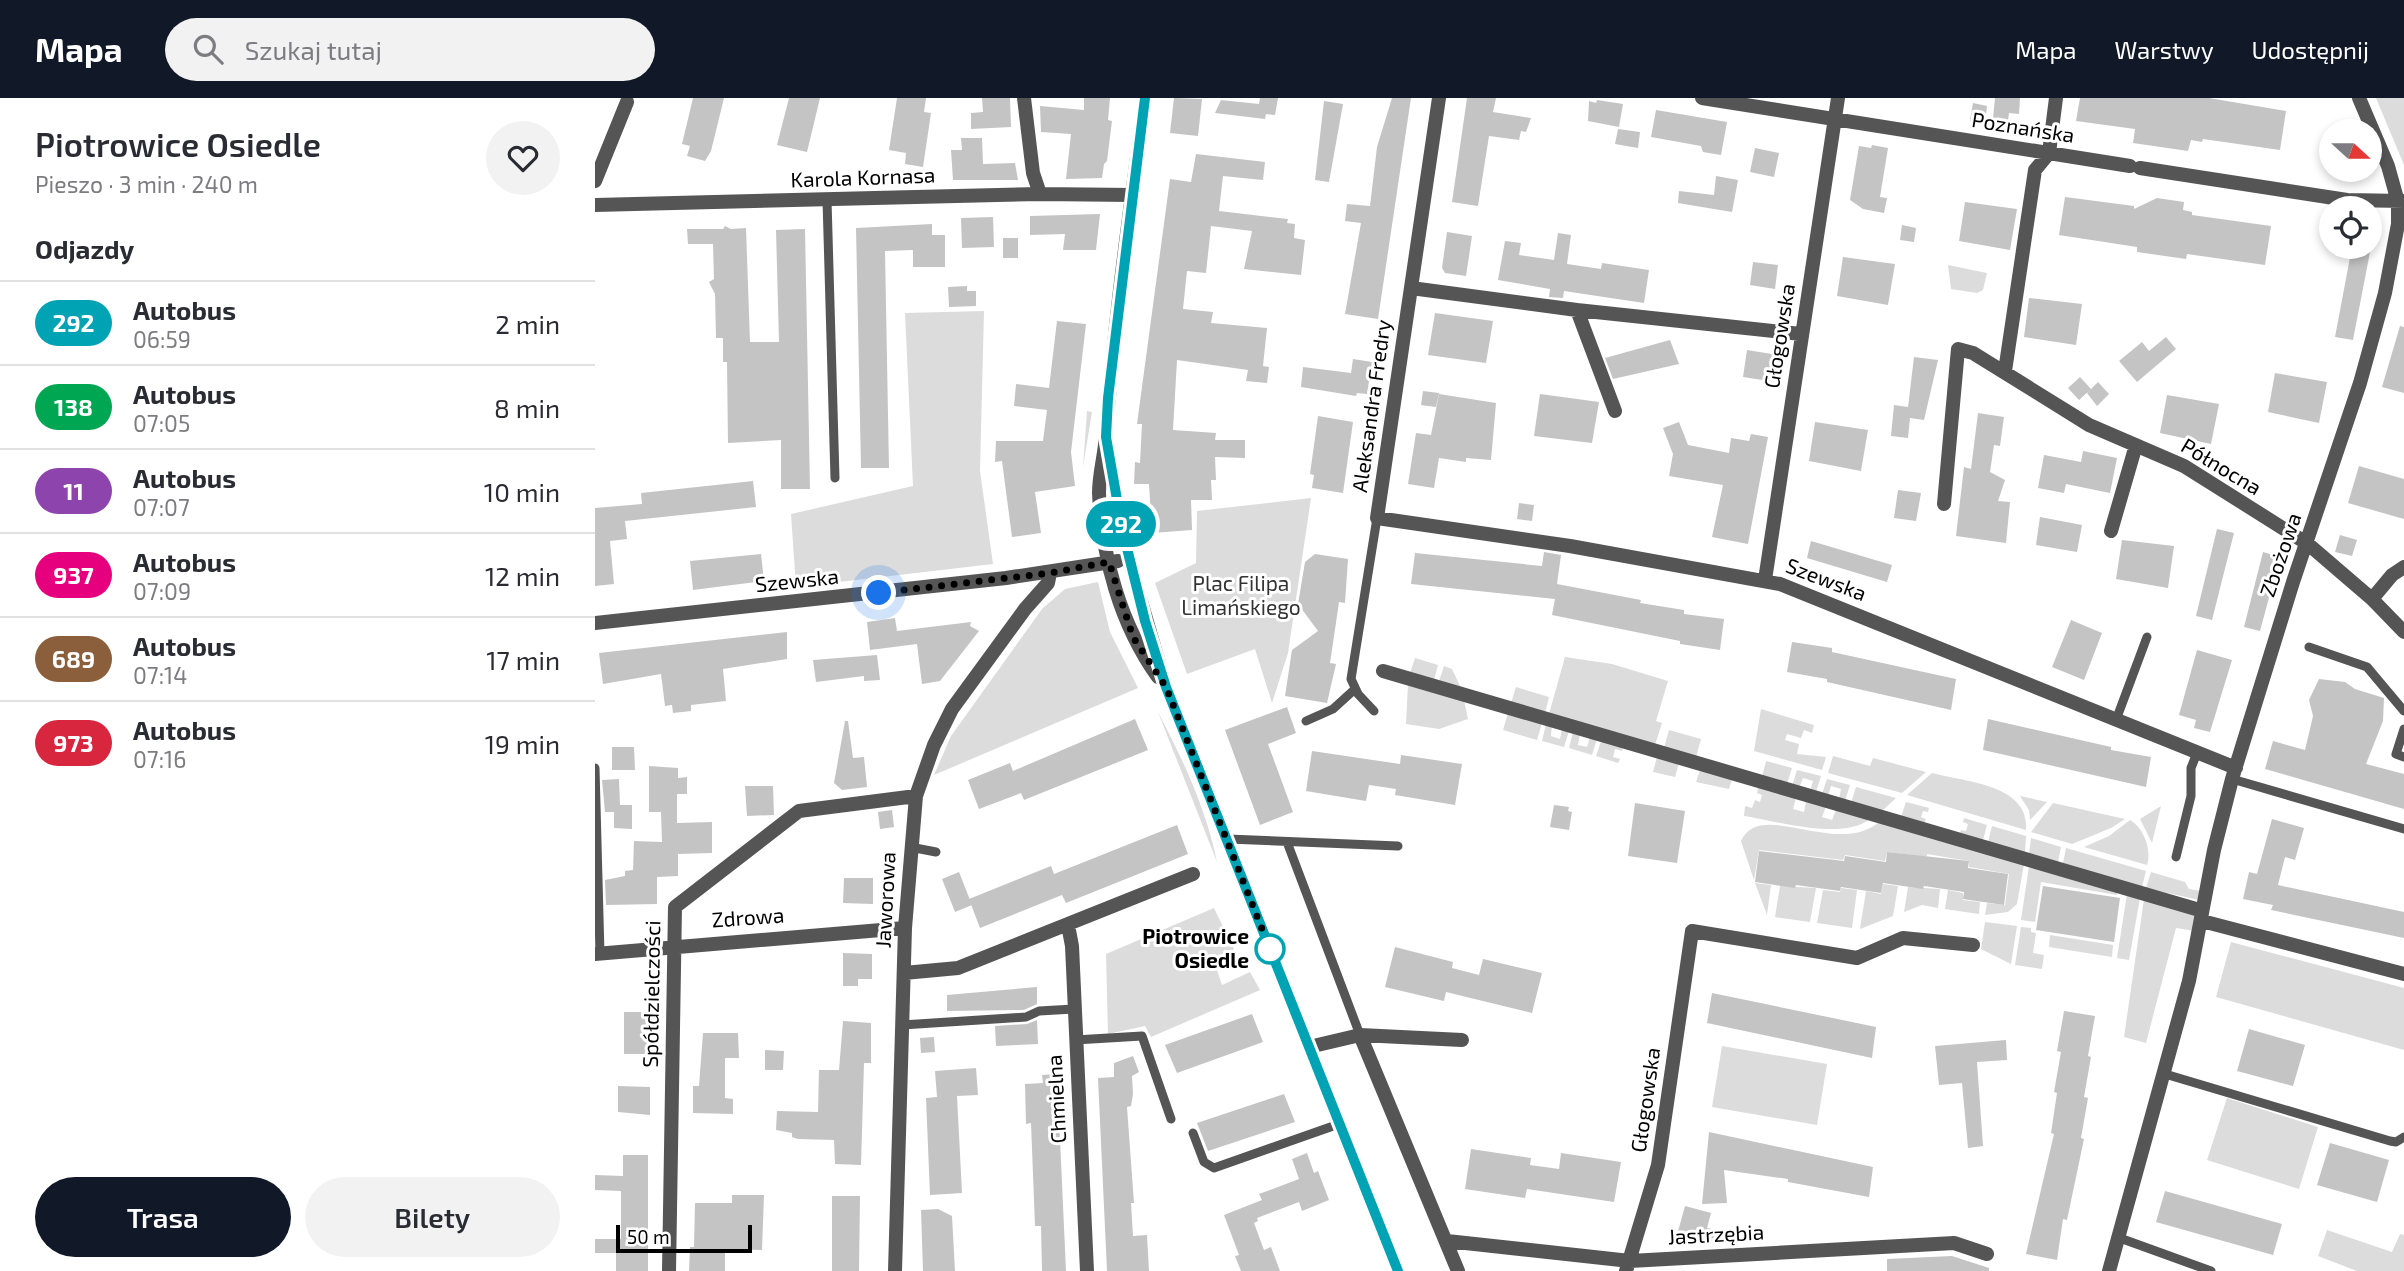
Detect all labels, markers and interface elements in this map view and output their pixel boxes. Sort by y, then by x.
search box [165,18,655,81]
text: Mapa [35,29,123,69]
icon: search [189,30,227,68]
text: Szukaj tutaj [245,34,382,65]
text: Mapa [2015,35,2077,64]
text: Warstwy [2115,35,2214,64]
text: Udostępnij [2252,35,2369,64]
street label: Poznańska [1970,106,2076,147]
north arrow [2319,119,2382,182]
map controls [2319,119,2382,259]
button: heart [486,121,560,195]
text: Piotrowice Osiedle [35,124,321,164]
street label: Karola Kornasa [790,161,936,192]
text: Pieszo · 3 min · 240 m [35,170,258,198]
button: locate [2319,196,2382,259]
text: Odjazdy [35,233,134,264]
street label: Głogowska [1758,282,1799,390]
text: Autobus [133,294,236,325]
text: 292 [52,308,95,337]
text: 2 min [495,308,560,339]
street label: Aleksandra Fredry [1346,318,1395,494]
text: 06:59 [133,325,191,353]
text: Autobus [133,378,236,409]
text: 138 [54,392,93,421]
text: 8 min [494,392,560,423]
text: 07:05 [133,409,190,437]
street label: Północna [2177,432,2266,499]
text: Autobus [133,462,236,493]
text: 11 [63,476,84,505]
text: 10 min [484,476,560,507]
text: 07:07 [133,493,190,521]
line badge: 292 [1081,501,1161,547]
text: 292 [1100,509,1142,538]
street label: Zbożowa [2254,509,2306,600]
text: Autobus [133,546,236,577]
street label: Szewska [1783,552,1870,605]
text: 937 [53,560,94,589]
text: 12 min [485,560,560,591]
street label: Szewska [754,563,840,596]
park label: Plac Filipa Limańskiego [1181,570,1301,619]
your location [861,575,896,610]
text: 07:09 [133,577,191,605]
text: Autobus [133,630,236,661]
text: 689 [52,644,95,673]
text: 17 min [486,644,560,675]
text: 07:14 [133,661,187,689]
text: Autobus [133,714,236,745]
text: 973 [53,728,94,757]
text: 19 min [485,728,560,759]
text: 07:16 [133,745,186,773]
street label: Jaworowa [869,851,900,949]
street label: Zdrowa [711,901,785,932]
street label: Spółdzielczości [637,920,664,1068]
place label: Piotrowice Osiedle [1142,923,1249,972]
marker: Piotrowice Osiedle [1255,934,1285,964]
street label: Głogowska [1625,1046,1664,1154]
street label: Chmielna [1041,1054,1070,1144]
button: Trasa [35,1177,291,1257]
button: Bilety [305,1177,560,1257]
street label: Jastrzębia [1667,1218,1765,1249]
scale bar [616,1222,753,1254]
text: 50 m [627,1225,670,1248]

